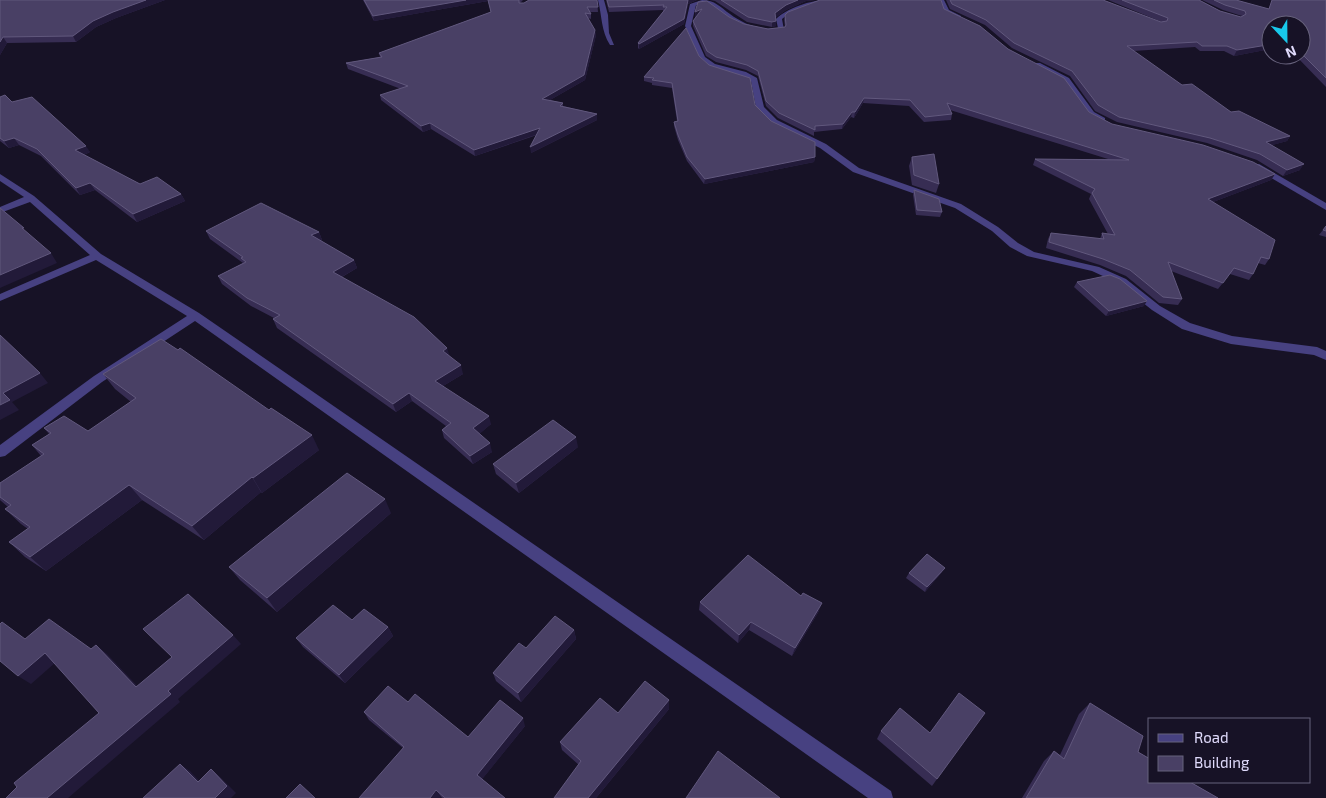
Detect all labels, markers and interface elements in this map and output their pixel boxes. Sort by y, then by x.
north arrow [1261,15,1311,65]
text: N [1283,43,1299,62]
legend [1148,718,1311,783]
text: Road [1194,728,1229,746]
text: Building [1194,753,1250,771]

